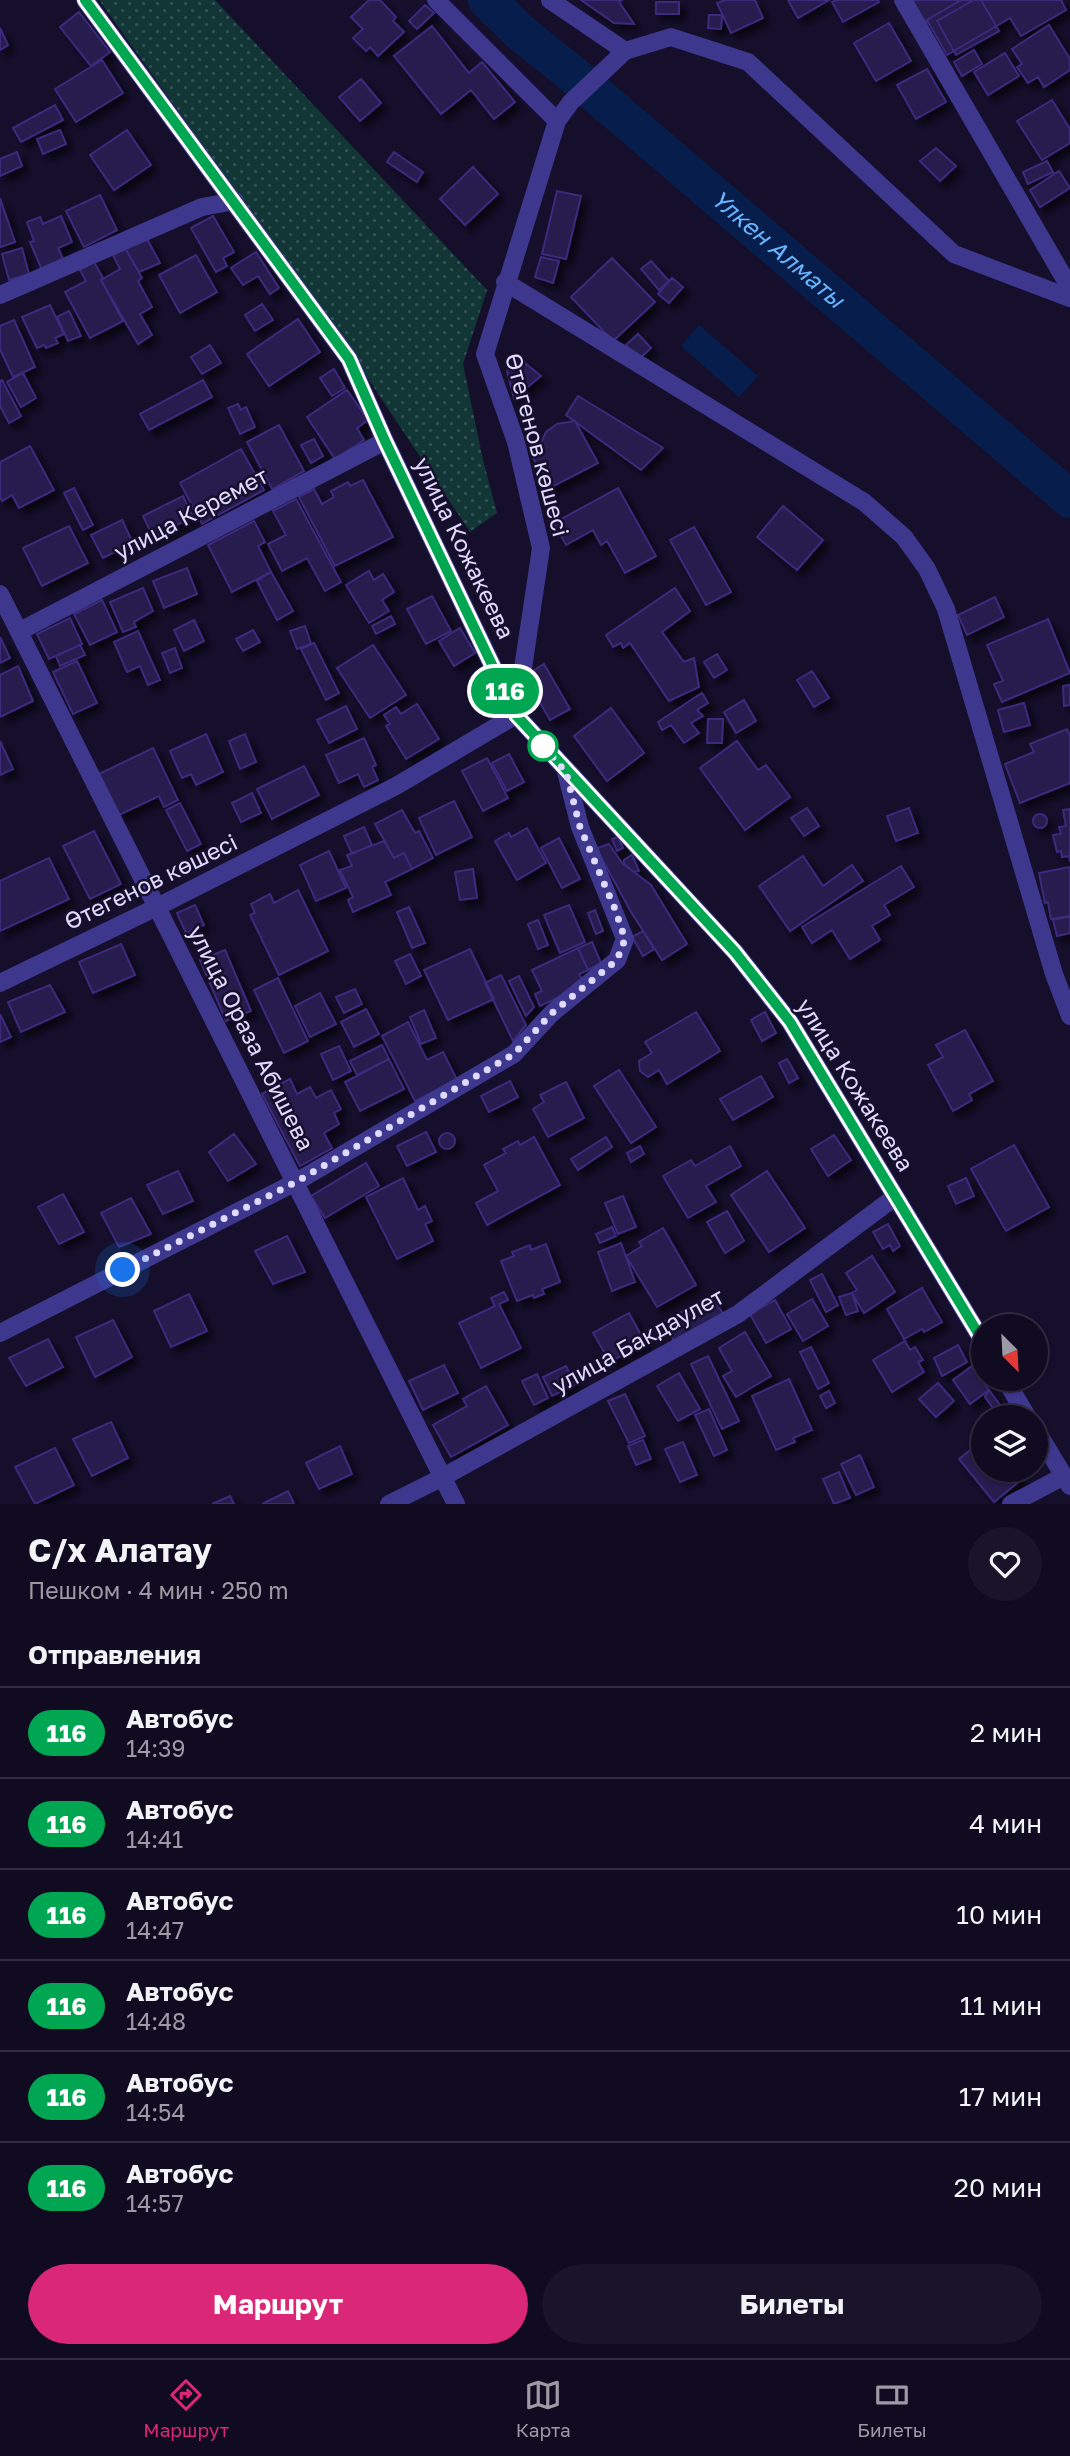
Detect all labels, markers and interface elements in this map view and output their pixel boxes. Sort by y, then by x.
water label: Үлкен Алматы [706,183,852,314]
street label: Өтегенов көшесі [500,350,576,540]
street label: улица Кожакеева [409,452,521,643]
street label: улица Керемет [109,461,272,566]
line badge: 116 [465,668,545,714]
text: 116 [485,676,525,705]
unlabelled marker [528,731,558,761]
street label: Өтегенов көшесі [60,827,242,935]
street label: улица Ораза Абишева [183,920,321,1155]
street label: улица Кожакеева [791,993,920,1176]
your location [105,1252,140,1287]
street label: улица Бакдаулет [547,1281,728,1399]
north arrow [971,1314,1048,1391]
map controls [971,1314,1048,1482]
button: layers [971,1405,1048,1482]
button: heart [968,1527,1042,1601]
text: С/х Алатау [28,1530,212,1569]
text: Пешком · 4 мин · 250 m [28,1576,289,1604]
text: Отправления [28,1639,201,1670]
text: Автобус [126,1703,233,1734]
text: 2 мин [970,1717,1042,1748]
text: 116 [47,1718,86,1747]
text: 14:39 [126,1734,185,1762]
text: Автобус [126,1794,233,1825]
text: 4 мин [969,1808,1042,1839]
text: 116 [47,1809,86,1838]
text: 14:41 [126,1825,183,1853]
text: Автобус [126,1885,233,1916]
text: 10 мин [956,1899,1042,1930]
text: 116 [47,1900,86,1929]
text: 14:47 [126,1916,184,1944]
text: Автобус [126,1976,233,2007]
text: 11 мин [960,1990,1042,2021]
text: 116 [47,1991,86,2020]
text: 14:48 [126,2007,186,2035]
text: Автобус [126,2067,233,2098]
text: 17 мин [959,2081,1042,2112]
text: 116 [47,2082,86,2111]
text: 14:54 [126,2098,185,2126]
text: Автобус [126,2158,233,2189]
text: 20 мин [954,2172,1042,2203]
text: 116 [47,2173,86,2202]
text: 14:57 [126,2189,184,2217]
button: Маршрут [28,2264,528,2344]
button: Билеты [542,2264,1042,2344]
tab: Маршрут [143,2376,229,2441]
tab: Карта [516,2376,571,2441]
tab: Билеты [857,2376,927,2441]

